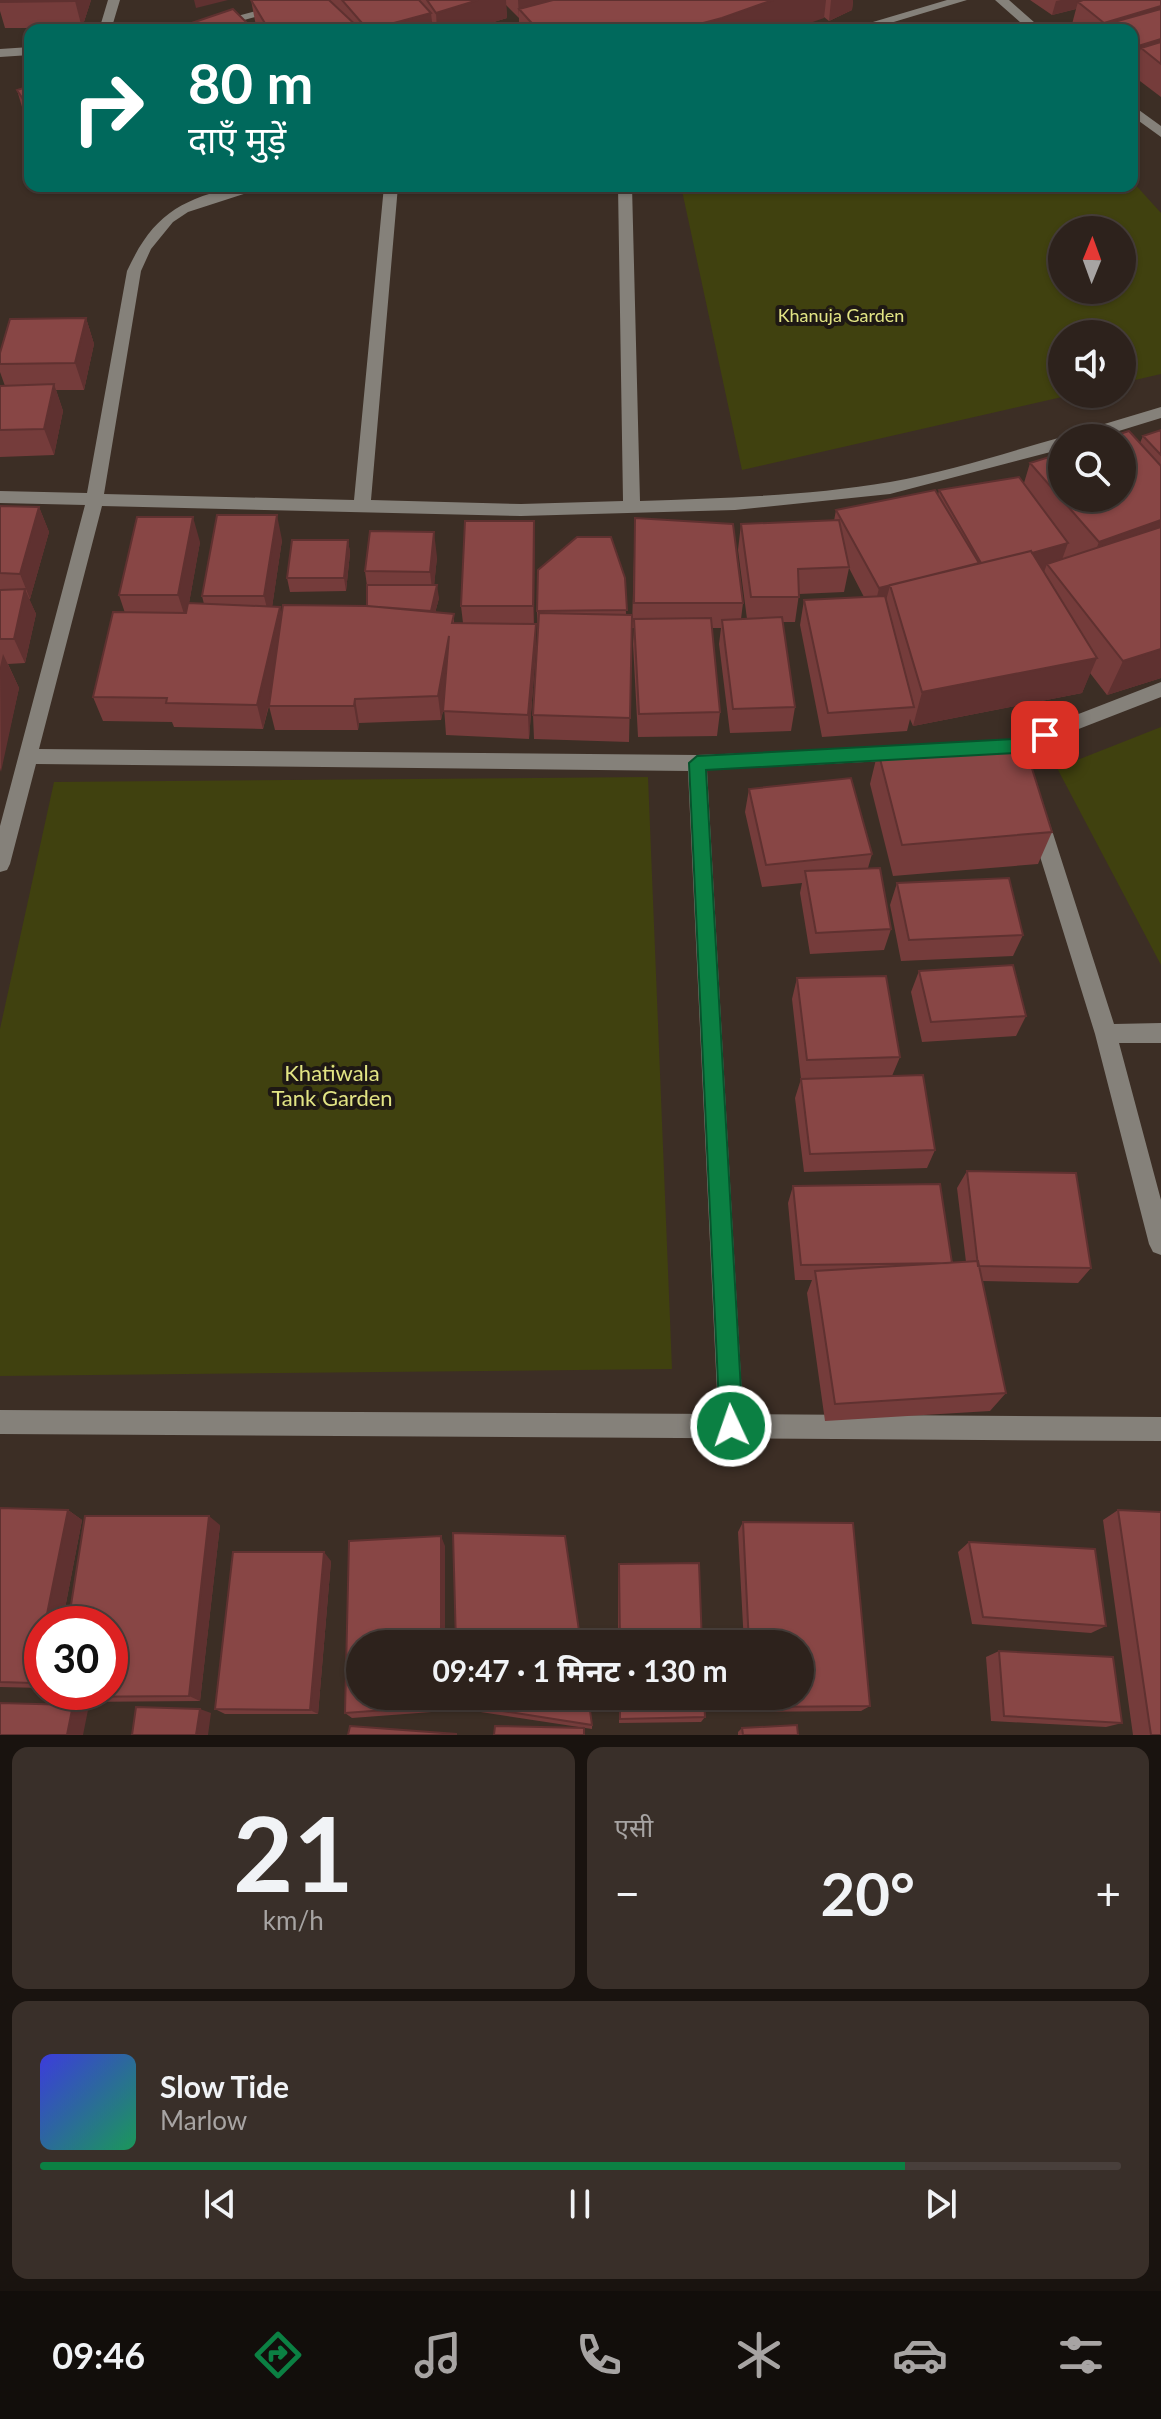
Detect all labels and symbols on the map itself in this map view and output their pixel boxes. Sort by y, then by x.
north arrow [1048,216,1136,304]
park label: Khanuja Garden [778,304,904,326]
pin [1011,701,1079,769]
park label: Khatiwala Tank Garden [271,1059,393,1111]
position arrow [689,1384,773,1468]
speed limit sign: 30 [24,1606,128,1710]

